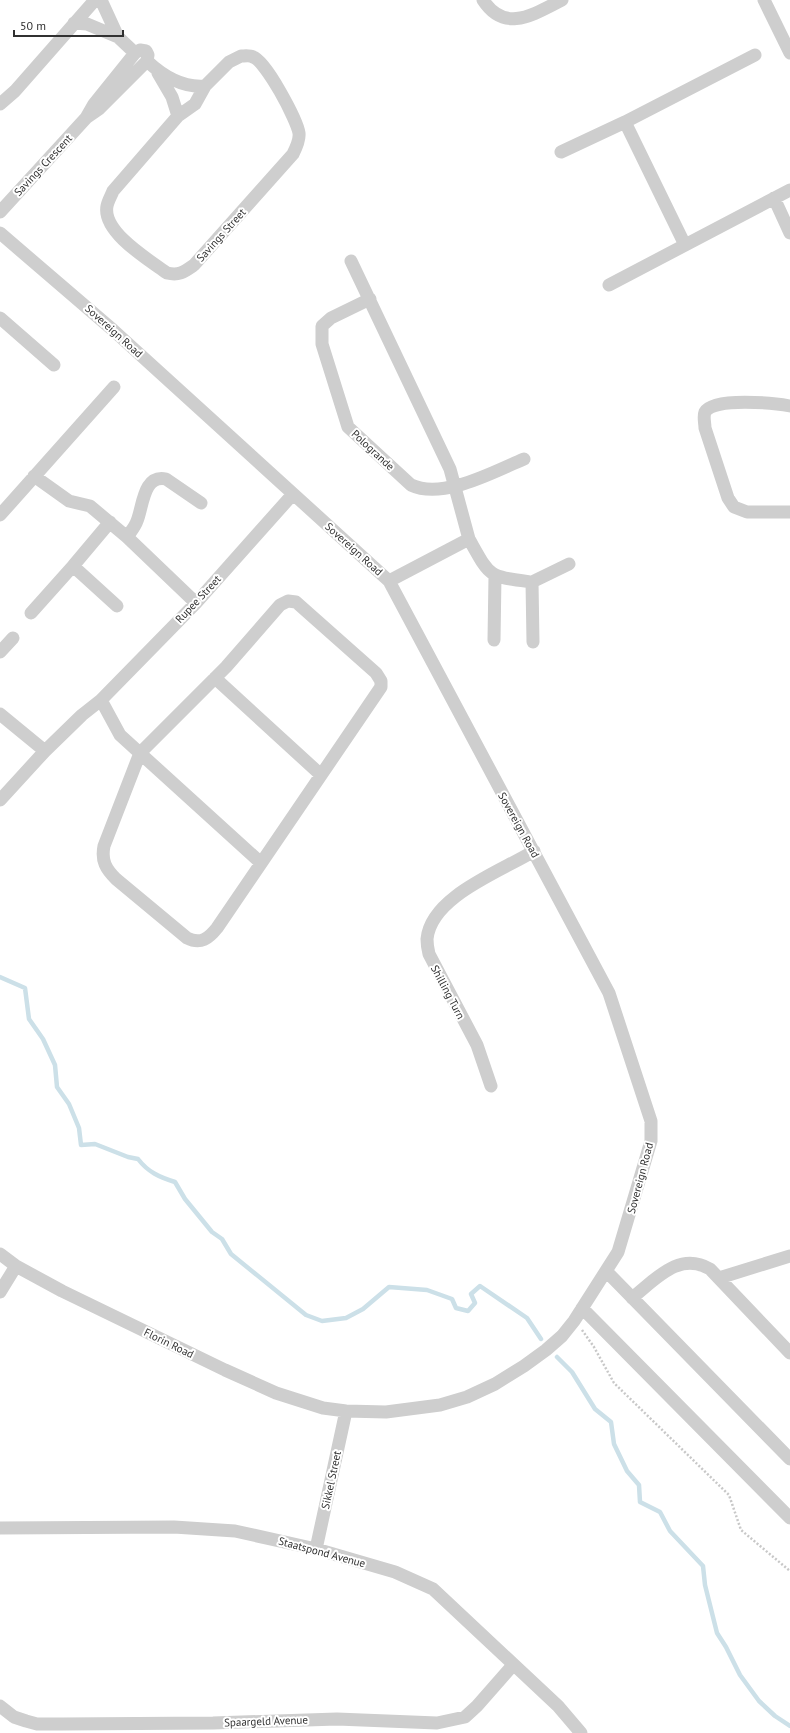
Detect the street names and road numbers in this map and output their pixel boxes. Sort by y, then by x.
street label: Savings Crescent [11,131,75,199]
street label: Savings Street [193,205,249,265]
street label: Sovereign Road [82,301,146,361]
street label: Pologrande [349,427,398,474]
street label: Sovereign Road [322,519,386,579]
street label: Rupee Street [172,572,224,626]
street label: Sovereign Road [495,790,543,860]
street label: Shilling Turn [428,963,468,1021]
street label: Sovereign Road [624,1141,656,1215]
street label: Florin Road [142,1325,196,1361]
street label: Sikkel Street [318,1449,344,1510]
street label: Staatspond Avenue [277,1534,367,1570]
street label: Spaargeld Avenue [224,1713,309,1729]

